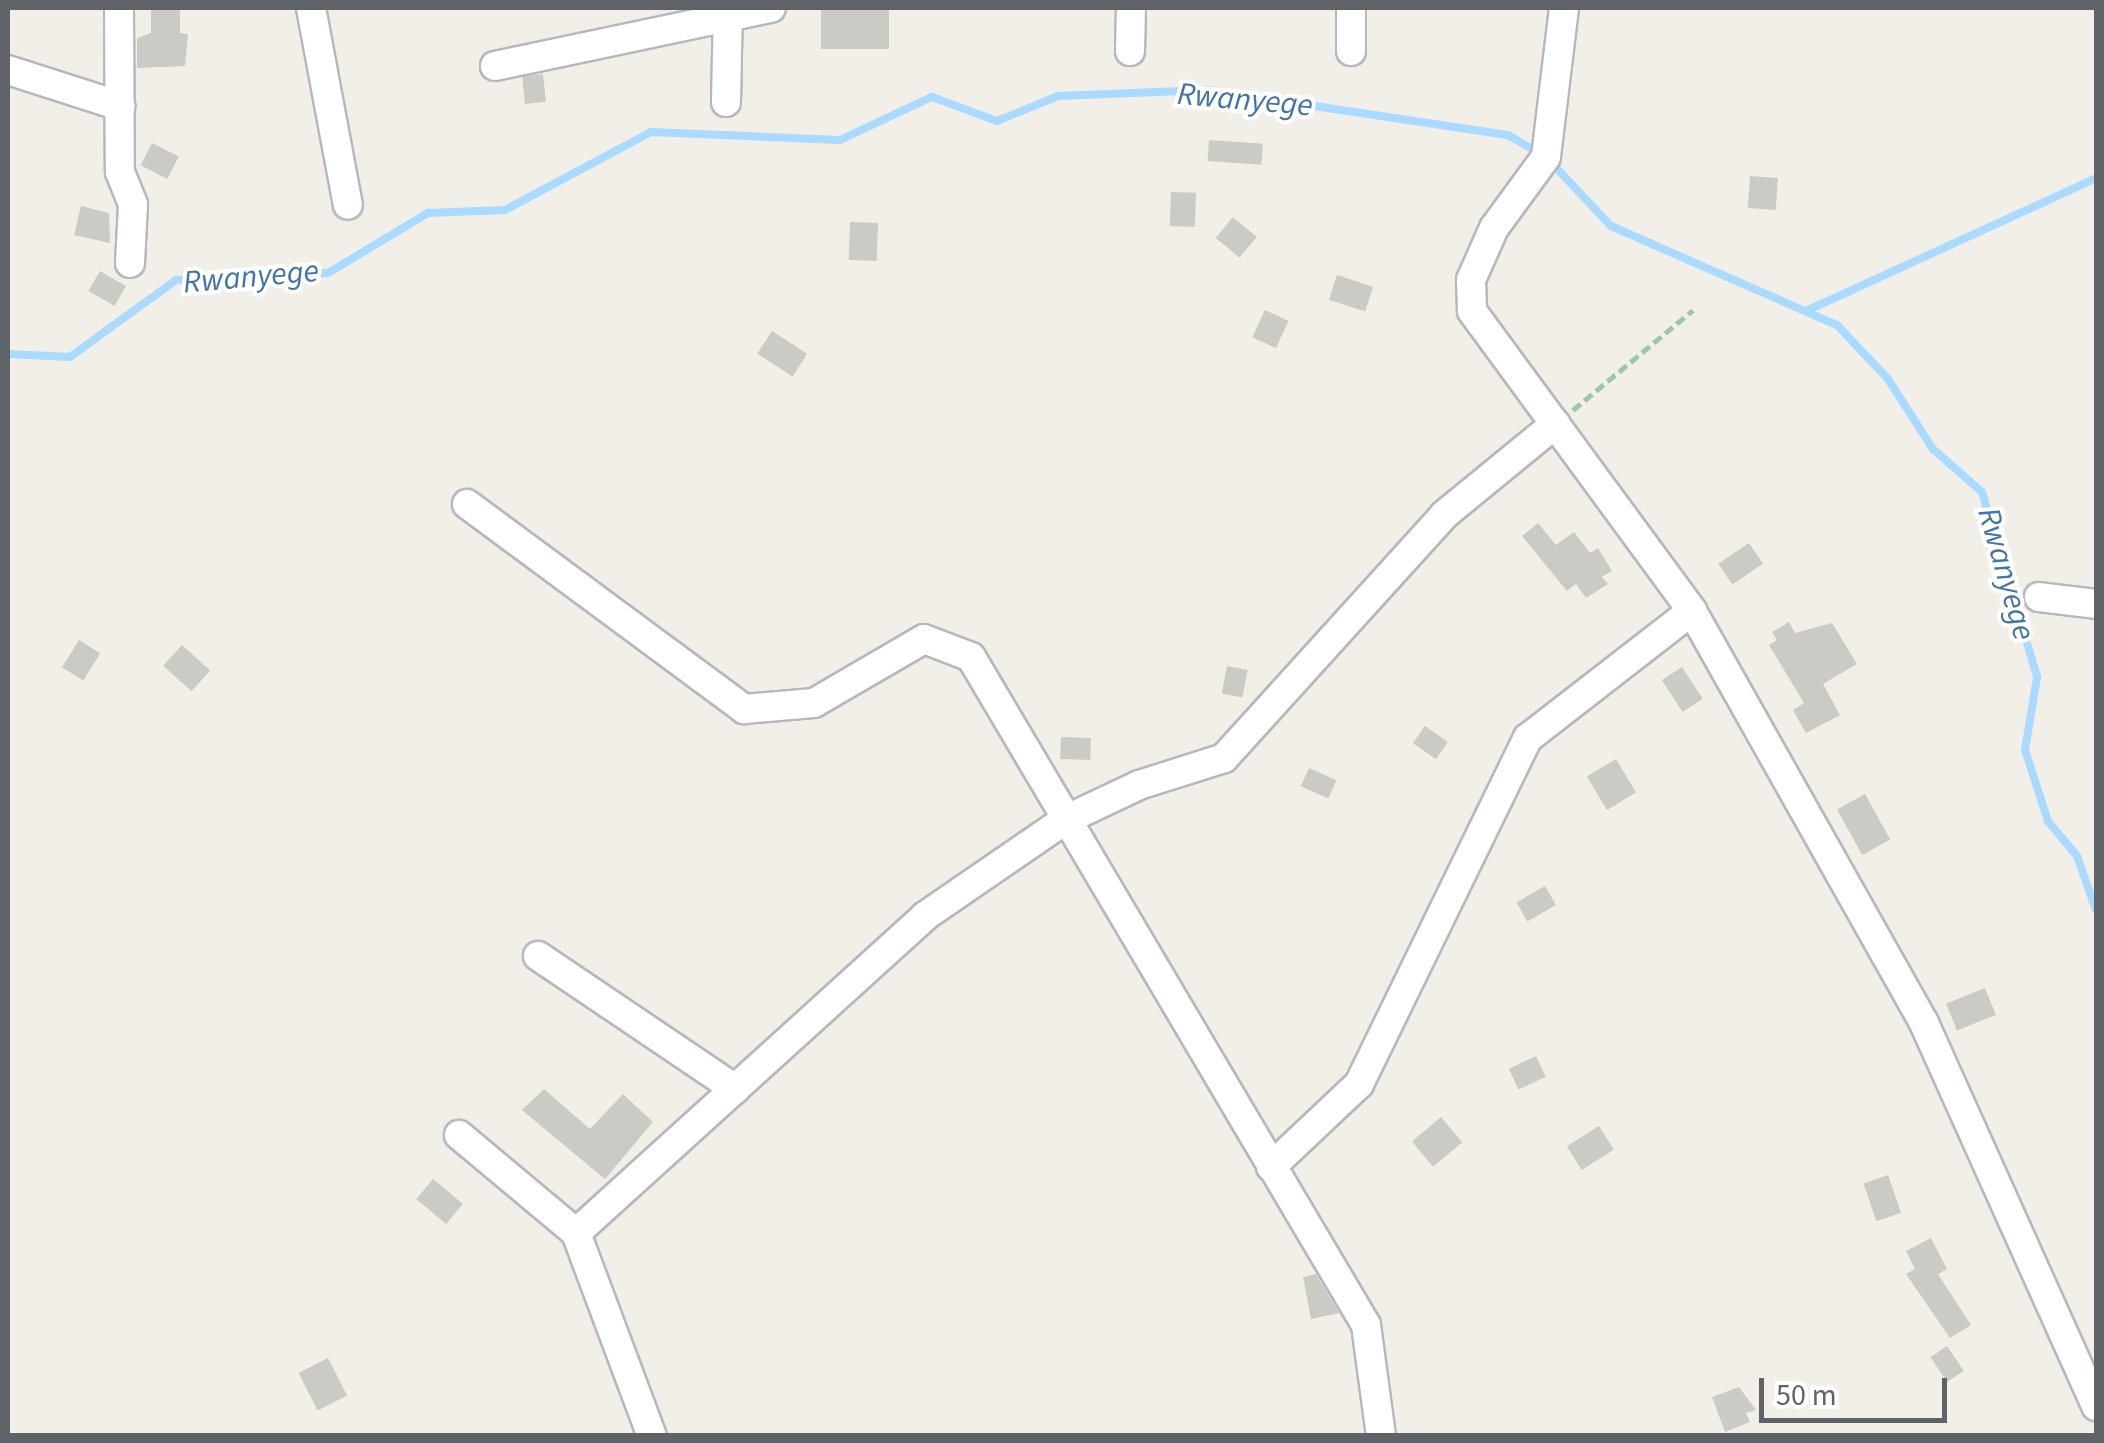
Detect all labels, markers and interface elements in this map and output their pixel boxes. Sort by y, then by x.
water label: Rwanyege [1176,75,1314,125]
water label: Rwanyege [182,252,320,302]
water label: Rwanyege [1969,503,2043,645]
scale bar [1764,1358,1952,1420]
text: 50 m [1776,1374,1837,1417]

